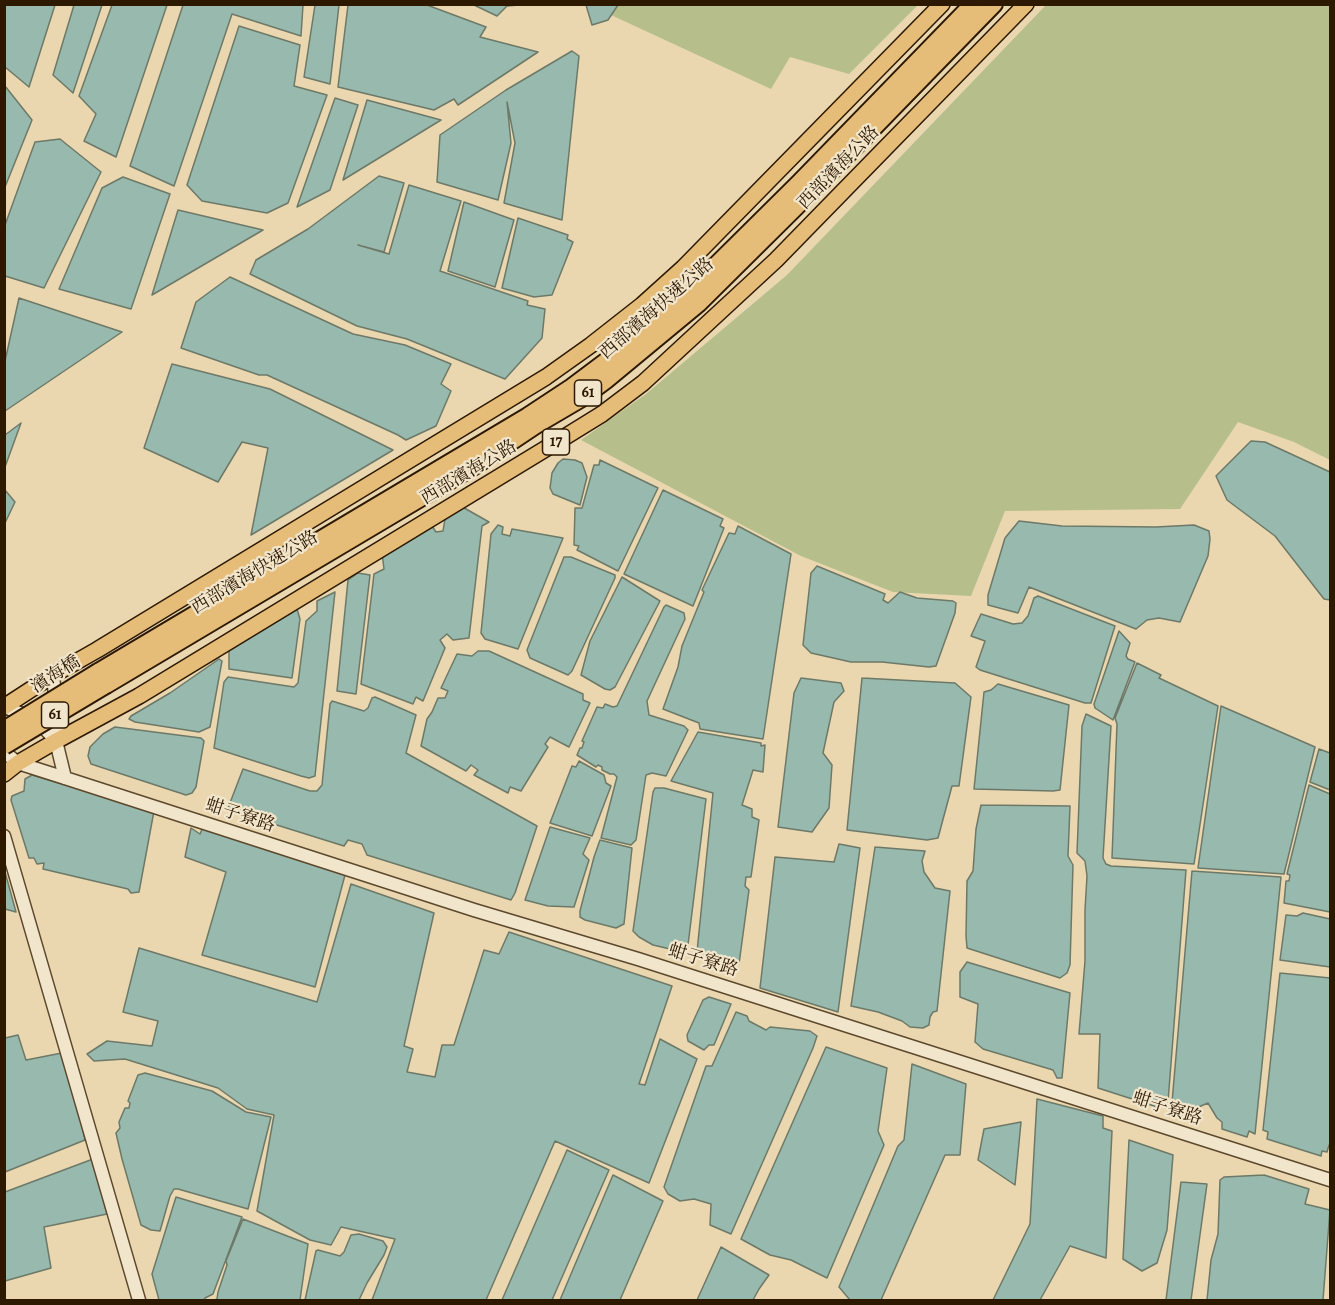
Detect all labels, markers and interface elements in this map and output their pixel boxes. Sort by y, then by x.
street label: 西部濱海公路 [794,122,884,214]
street label: 西部濱海快速公路 [596,254,718,364]
road number: 61 [574,380,602,406]
road number: 17 [542,429,570,455]
street label: 西部濱海公路 [417,436,521,510]
street label: 西部濱海快速公路 [188,527,322,619]
street label: 濱海橋 [27,652,85,698]
road number: 61 [42,702,68,728]
street label: 蚶子寮路 [202,795,278,837]
street label: 蚶子寮路 [665,940,741,982]
street label: 蚶子寮路 [1129,1088,1205,1130]

